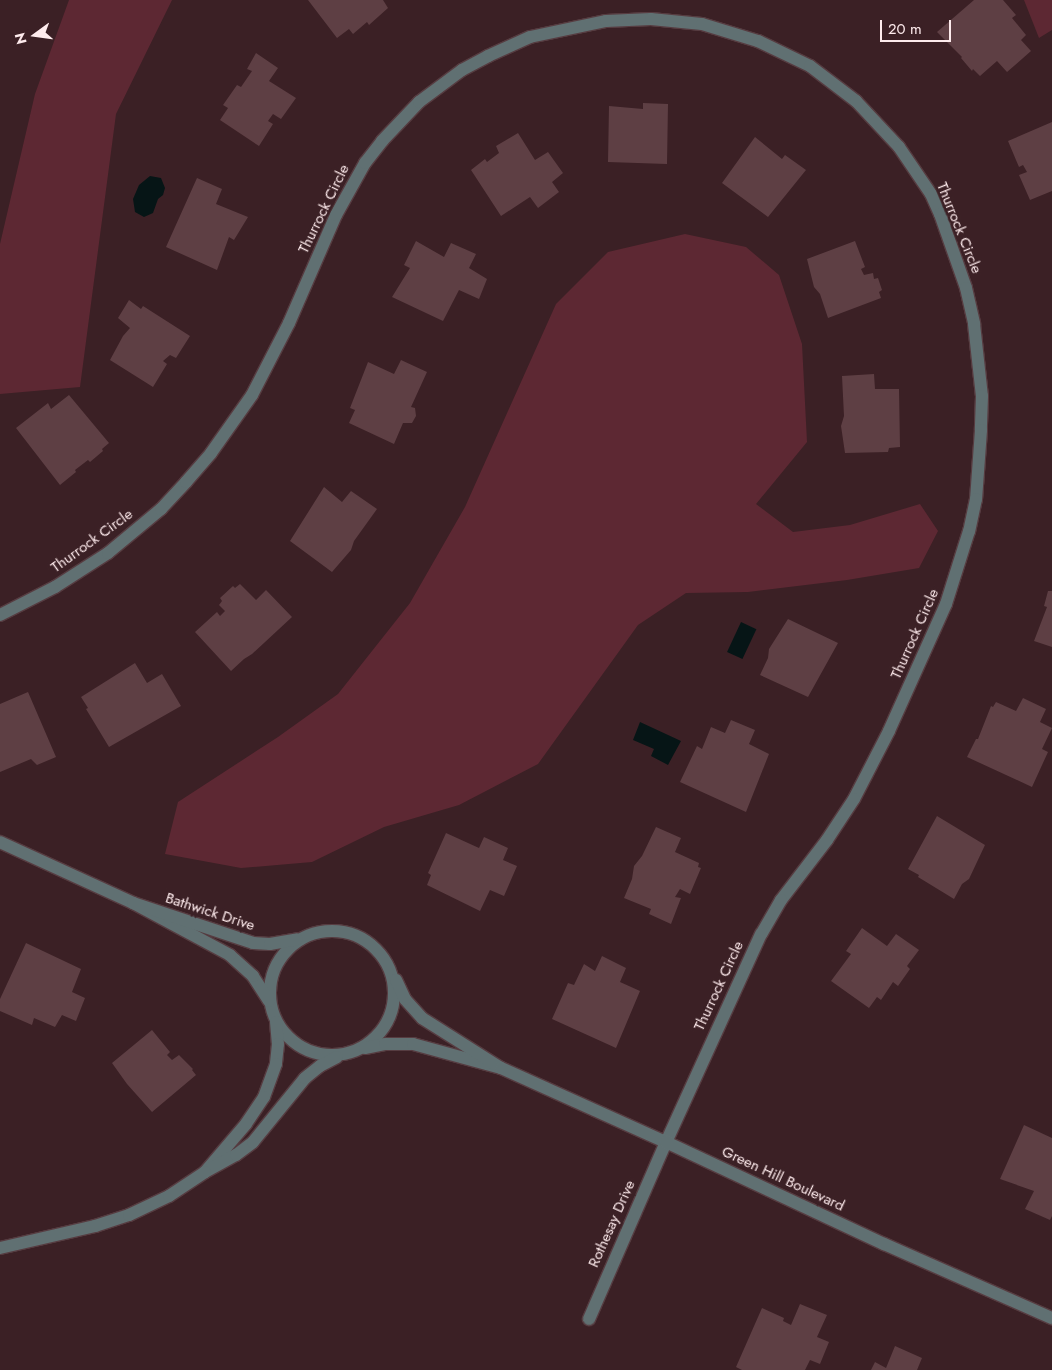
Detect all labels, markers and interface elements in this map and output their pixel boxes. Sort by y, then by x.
north arrow [10,10,60,60]
scale bar [882,10,953,42]
text: 20 m [888,18,922,40]
text: N [9,31,31,46]
street label: Thurrock Circle [295,162,353,256]
street label: Thurrock Circle [933,180,985,276]
street label: Thurrock Circle [48,505,136,577]
street label: Thurrock Circle [887,586,943,682]
street label: Bathwick Drive [163,889,257,935]
street label: Thurrock Circle [690,938,748,1034]
street label: Green Hill Boulevard [719,1143,847,1215]
street label: Rothesay Drive [585,1178,639,1270]

